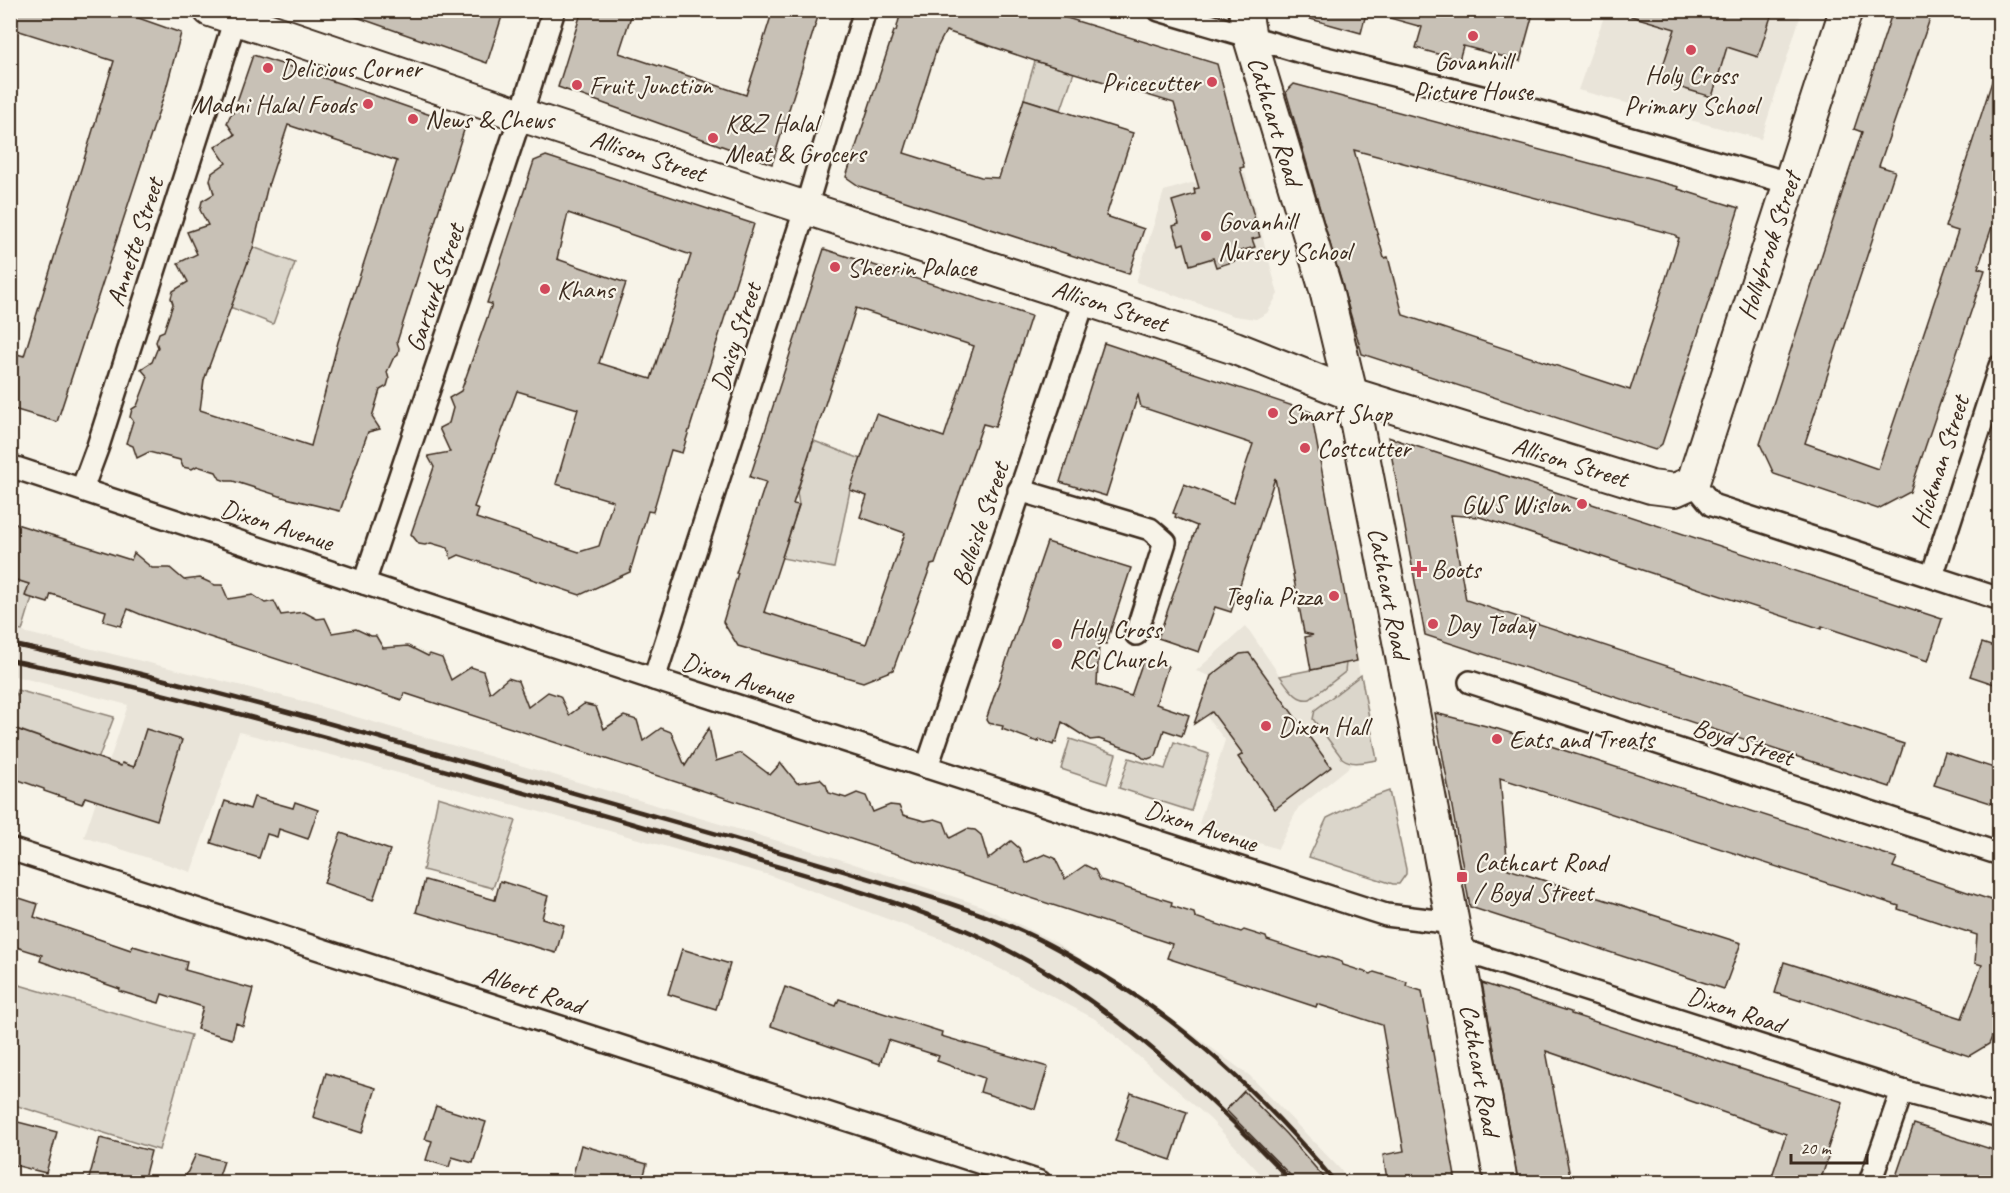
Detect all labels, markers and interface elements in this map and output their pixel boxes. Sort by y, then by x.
marker: Govanhill Picture House [1466,29,1480,43]
marker: Holy Cross Primary School [1684,43,1698,57]
place label: Govanhill Picture House [1413,45,1534,108]
place label: Delicious Corner [280,52,424,85]
street label: Cathcart Road [1240,53,1311,193]
place label: Holy Cross Primary School [1624,59,1762,122]
marker: Delicious Corner [261,61,275,75]
place label: Pricecutter [1102,66,1203,99]
place label: Fruit Junction [589,69,713,102]
marker: Pricecutter [1205,75,1219,89]
marker: Fruit Junction [570,78,584,92]
place label: Madni Halal Foods [192,88,358,121]
marker: Madni Halal Foods [361,97,375,111]
place label: News & Chews [425,103,556,136]
place label: K&Z Halal Meat & Grocers [725,107,868,170]
marker: News & Chews [406,112,420,126]
street label: Allison Street [586,122,712,191]
marker: K&Z Halal Meat & Grocers [706,131,720,145]
street label: Hollybrook Street [1730,165,1809,324]
street label: Annette Street [99,172,172,310]
place label: Govanhill Nursery School [1218,205,1355,268]
street label: Garturk Street [398,218,473,356]
marker: Govanhill Nursery School [1199,229,1213,243]
place label: Sheerin Palace [847,251,978,284]
marker: Sheerin Palace [828,260,842,274]
street label: Allison Street [1048,272,1174,341]
place label: Khans [557,273,616,306]
street label: Daisy Street [703,277,770,395]
marker: Khans [538,282,552,296]
street label: Hickman Street [1903,389,1978,533]
place label: Smart Shop [1285,397,1394,430]
marker: Smart Shop [1266,406,1280,420]
street label: Allison Street [1508,429,1634,496]
place label: Costcutter [1317,432,1413,465]
marker: Costcutter [1298,441,1312,455]
street label: Belleisle Street [943,456,1017,590]
place label: GWS Wislon [1461,488,1571,521]
street label: Dixon Avenue [217,491,339,559]
marker: GWS Wislon [1575,497,1589,511]
street label: Cathcart Road [1360,525,1419,665]
place label: Boots [1431,553,1482,586]
marker: Boots [1412,562,1426,576]
place label: Teglia Pizza [1225,580,1324,613]
marker: Teglia Pizza [1327,589,1341,603]
place label: Day Today [1445,608,1537,641]
place label: Holy Cross RC Church [1069,613,1169,676]
marker: Day Today [1426,617,1440,631]
marker: Holy Cross RC Church [1050,637,1064,651]
street label: Dixon Avenue [678,644,800,712]
place label: Dixon Hall [1278,710,1373,743]
street label: Boyd Street [1688,710,1800,774]
marker: Dixon Hall [1259,719,1273,733]
place label: Eats and Treats [1509,723,1656,756]
marker: Eats and Treats [1490,732,1504,746]
street label: Dixon Avenue [1141,792,1263,860]
place label: Cathcart Road / Boyd Street [1474,846,1611,909]
marker: Cathcart Road / Boyd Street [1455,870,1469,884]
street label: Albert Road [478,958,592,1023]
street label: Dixon Road [1683,979,1792,1042]
street label: Cathcart Road [1452,1002,1508,1142]
scale bar [1791,1127,1868,1165]
text: 20 m [1800,1137,1833,1159]

